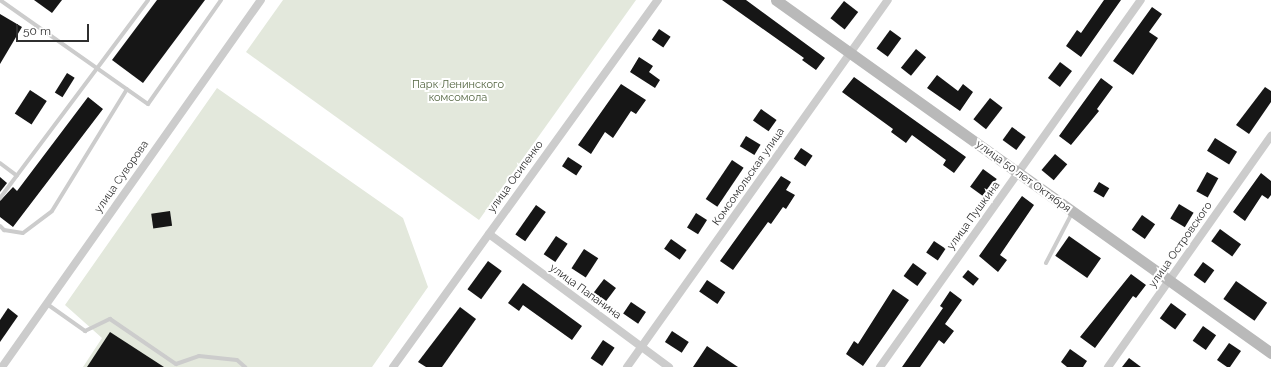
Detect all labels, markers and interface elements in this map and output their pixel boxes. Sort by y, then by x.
scale bar [18,16,91,42]
text: 50 m [23,24,51,38]
park label: Парк Ленинского комсомола [412,79,504,105]
street label: Комсомольская улица [710,125,788,229]
street label: улица Суворова [92,138,152,216]
street label: улица Осипенко [485,138,547,216]
street label: улица 50 лет Октября [973,138,1073,216]
street label: улица Пушкина [945,179,1003,253]
street label: улица Островского [1146,200,1216,290]
street label: улица Папанина [547,262,623,322]

